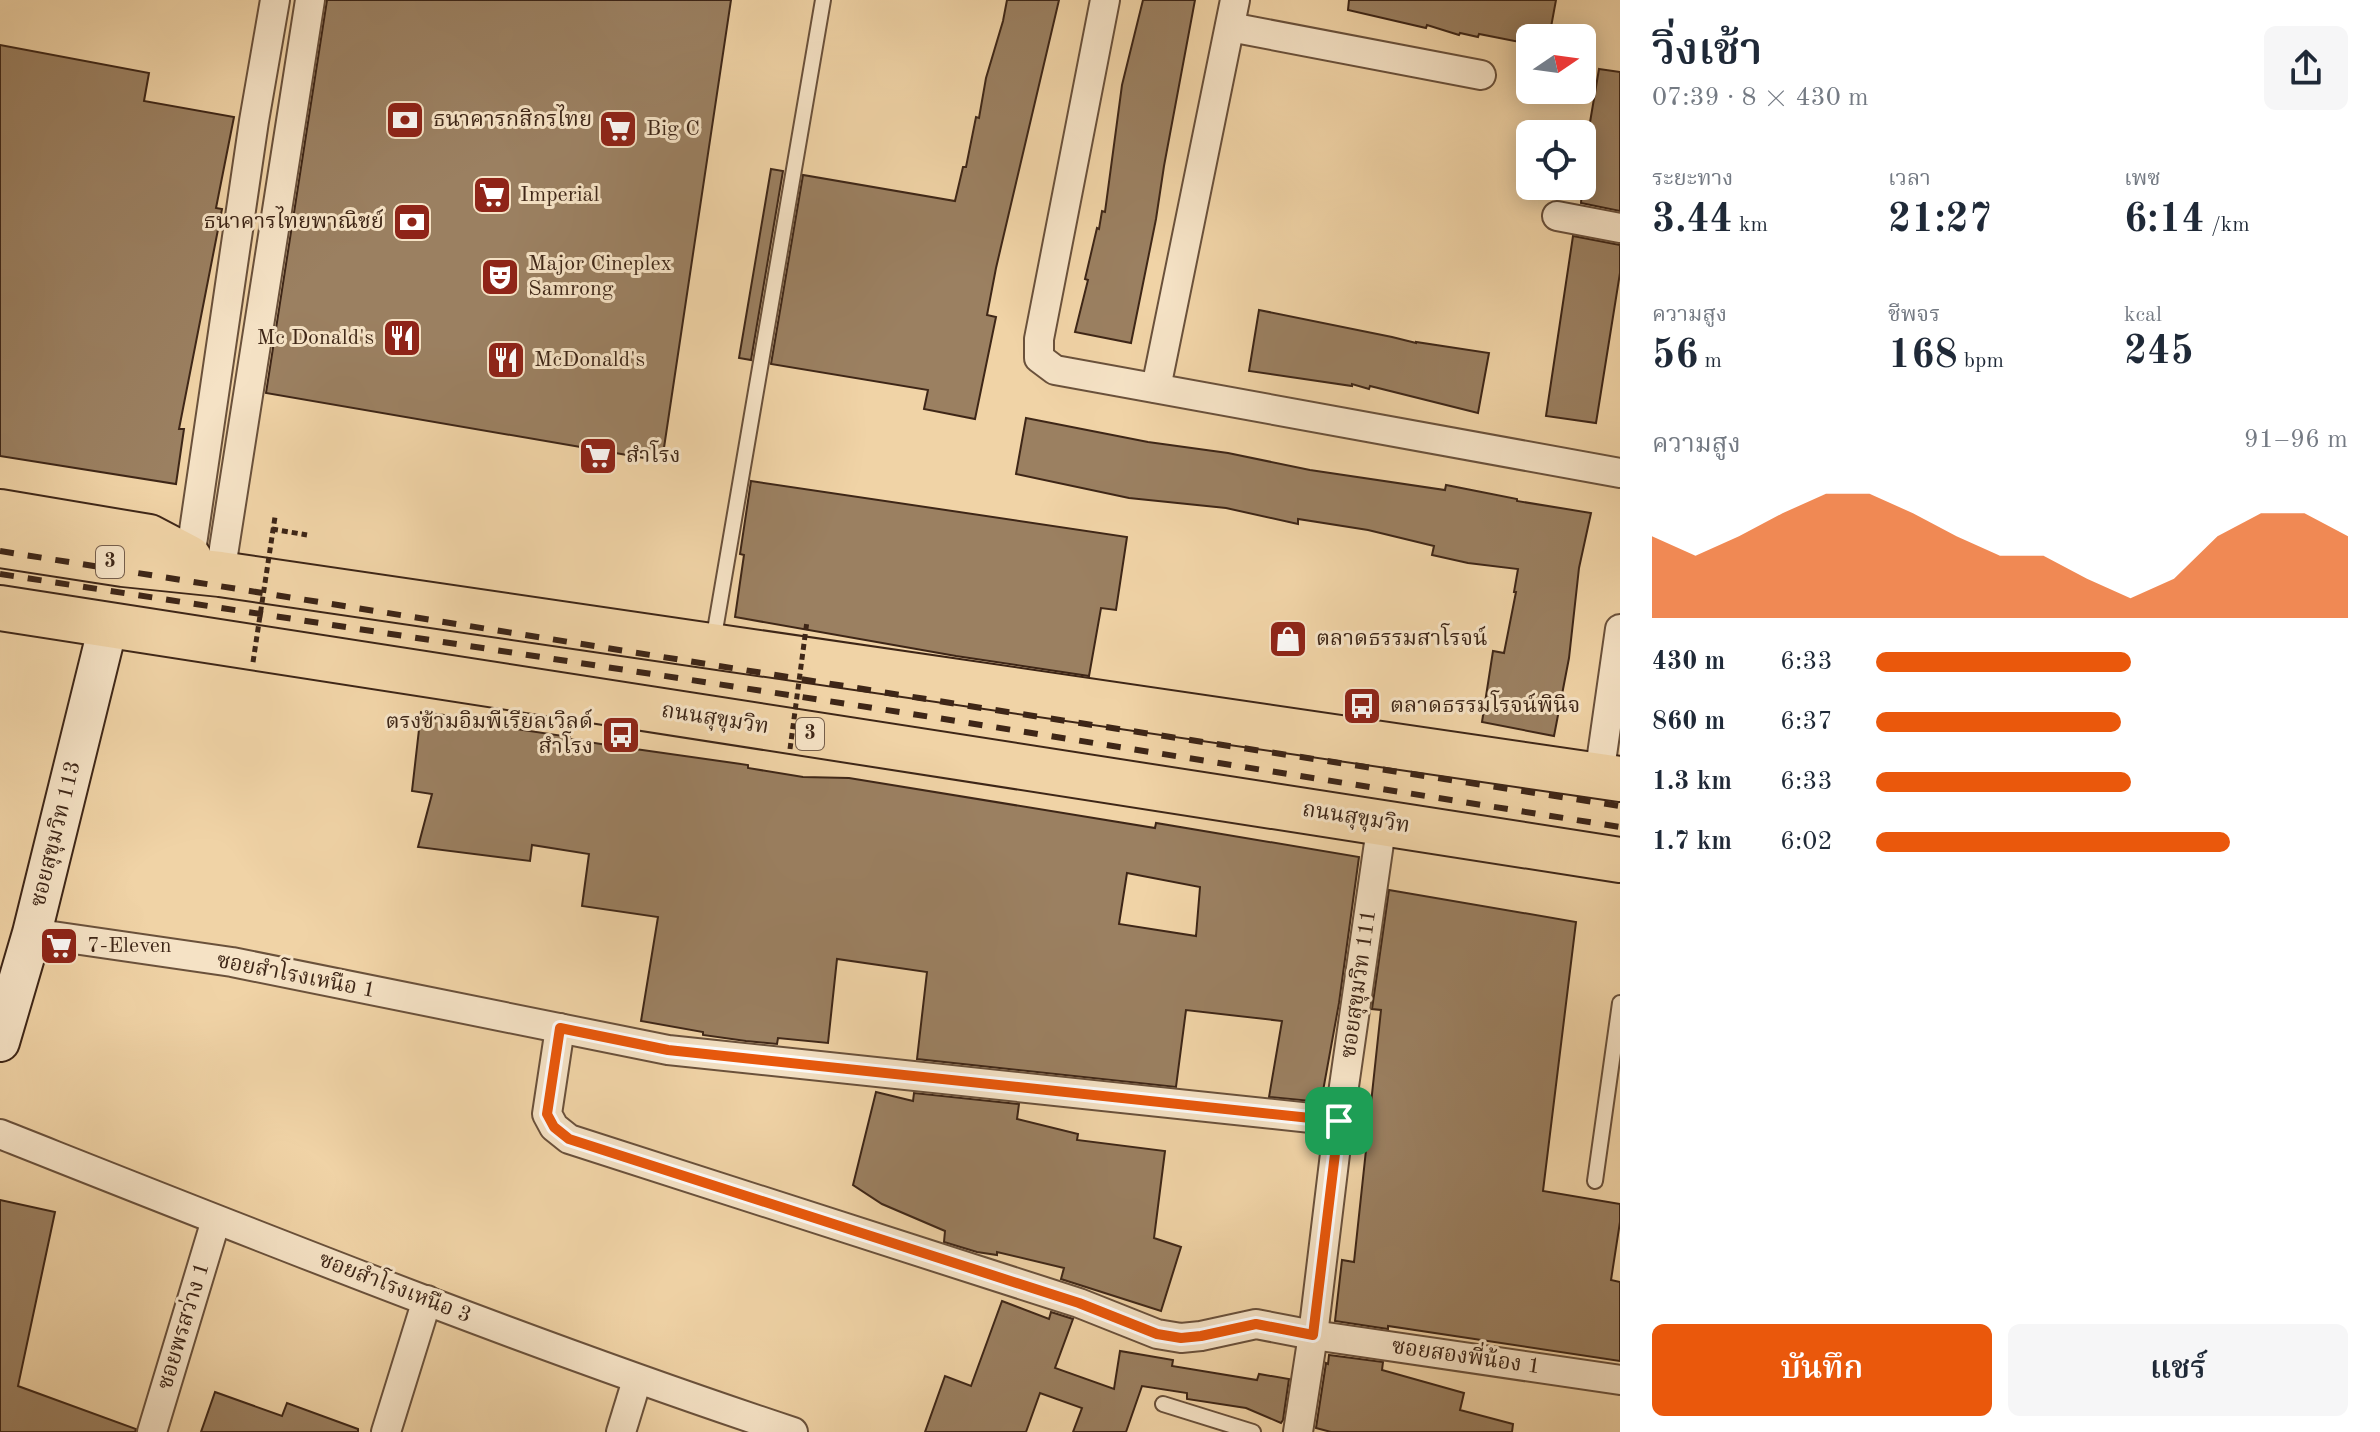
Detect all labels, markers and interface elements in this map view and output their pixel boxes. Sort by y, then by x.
north arrow [1516,24,1596,104]
map controls [1516,24,1596,200]
button: share [2264,26,2348,110]
text: วิ่งเช้า [1652,30,1763,74]
text: 07:39 · 8 × 430 m [1652,85,1869,111]
bank icon: ธนาคารกสิกรไทย [384,99,426,141]
place label: ธนาคารกสิกรไทย [433,104,592,131]
supermarket icon: Big C [597,108,639,150]
place label: Big C [646,118,700,140]
button: locate [1516,120,1596,200]
text: ระยะทาง [1652,168,1733,190]
text: เวลา [1888,168,1931,190]
text: เพซ [2124,168,2161,190]
supermarket icon: Imperial [471,174,513,216]
place label: Imperial [520,184,599,206]
bank icon: ธนาคารไทยพาณิชย์ [391,201,433,243]
text: 3.44 [1652,201,1733,241]
text: 21:27 [1888,201,1992,241]
text: 6:14 [2124,201,2205,241]
place label: ธนาคารไทยพาณิชย์ [203,206,384,233]
text: km [1733,214,1768,236]
text: /km [2205,214,2250,236]
place label: Major Cineplex Samrong [528,253,672,300]
theatre icon: Major Cineplex Samrong [479,256,521,298]
text: ความสูง [1652,304,1727,326]
text: ชีพจร [1888,304,1940,326]
text: kcal [2124,304,2162,326]
restaurant icon: Mc Donald's [381,317,423,359]
place label: Mc Donald's [257,327,374,349]
text: 245 [2124,333,2194,373]
text: 56 [1652,337,1698,377]
text: 168 [1888,337,1958,377]
restaurant icon: McDonald's [485,339,527,381]
place label: McDonald's [534,349,645,371]
text: m [1698,350,1722,372]
text: bpm [1958,350,2004,372]
text: 91–96 m [2244,427,2348,453]
text: ความสูง [1652,432,1741,458]
supermarket icon: สำโรง [577,435,619,477]
place label: สำโรง [626,440,681,467]
road number: 3 [96,546,124,578]
shop icon: ตลาดธรรมสาโรจน์ [1267,618,1309,660]
place label: ตลาดธรรมสาโรจน์ [1316,623,1488,650]
text: 430 m [1652,649,1725,675]
text: 6:33 [1780,649,1833,675]
bus stop icon: ตลาดธรรมโรจน์พินิจ [1341,685,1383,727]
place label: ตลาดธรรมโรจน์พินิจ [1390,690,1580,717]
street label: ถนนสุขุมวิท [659,699,770,740]
place label: ตรงข้ามอิมพีเรียลเวิลด์ สําโรง [385,708,593,758]
text: 860 m [1652,709,1725,735]
text: 6:37 [1780,709,1833,735]
bus stop icon: ตรงข้ามอิมพีเรียลเวิลด์ สําโรง [600,714,642,756]
road number: 3 [796,718,824,750]
street label: ซอยสุขุมวิท 113 [26,758,87,910]
text: 1.3 km [1652,769,1732,795]
text: 6:33 [1780,769,1833,795]
street label: ถนนสุขุมวิท [1300,798,1411,839]
text: 1.7 km [1652,829,1732,855]
text: 6:02 [1780,829,1833,855]
street label: ซอยสุขุมวิท 111 [1337,908,1382,1060]
supermarket icon: 7-Eleven [38,925,80,967]
place label: 7-Eleven [87,935,172,957]
street label: ซอยสำโรงเหนือ 1 [215,945,378,1002]
pin [1305,1087,1373,1155]
icon: arrive [1317,1099,1361,1143]
street label: ซอยสำโรงเหนือ 3 [316,1244,476,1327]
street label: ซอยพรสว่าง 1 [152,1259,214,1392]
button: บันทึก [1652,1324,1992,1416]
button: แชร์ [2008,1324,2348,1416]
street label: ซอยสองพี่น้อง 1 [1390,1329,1543,1378]

